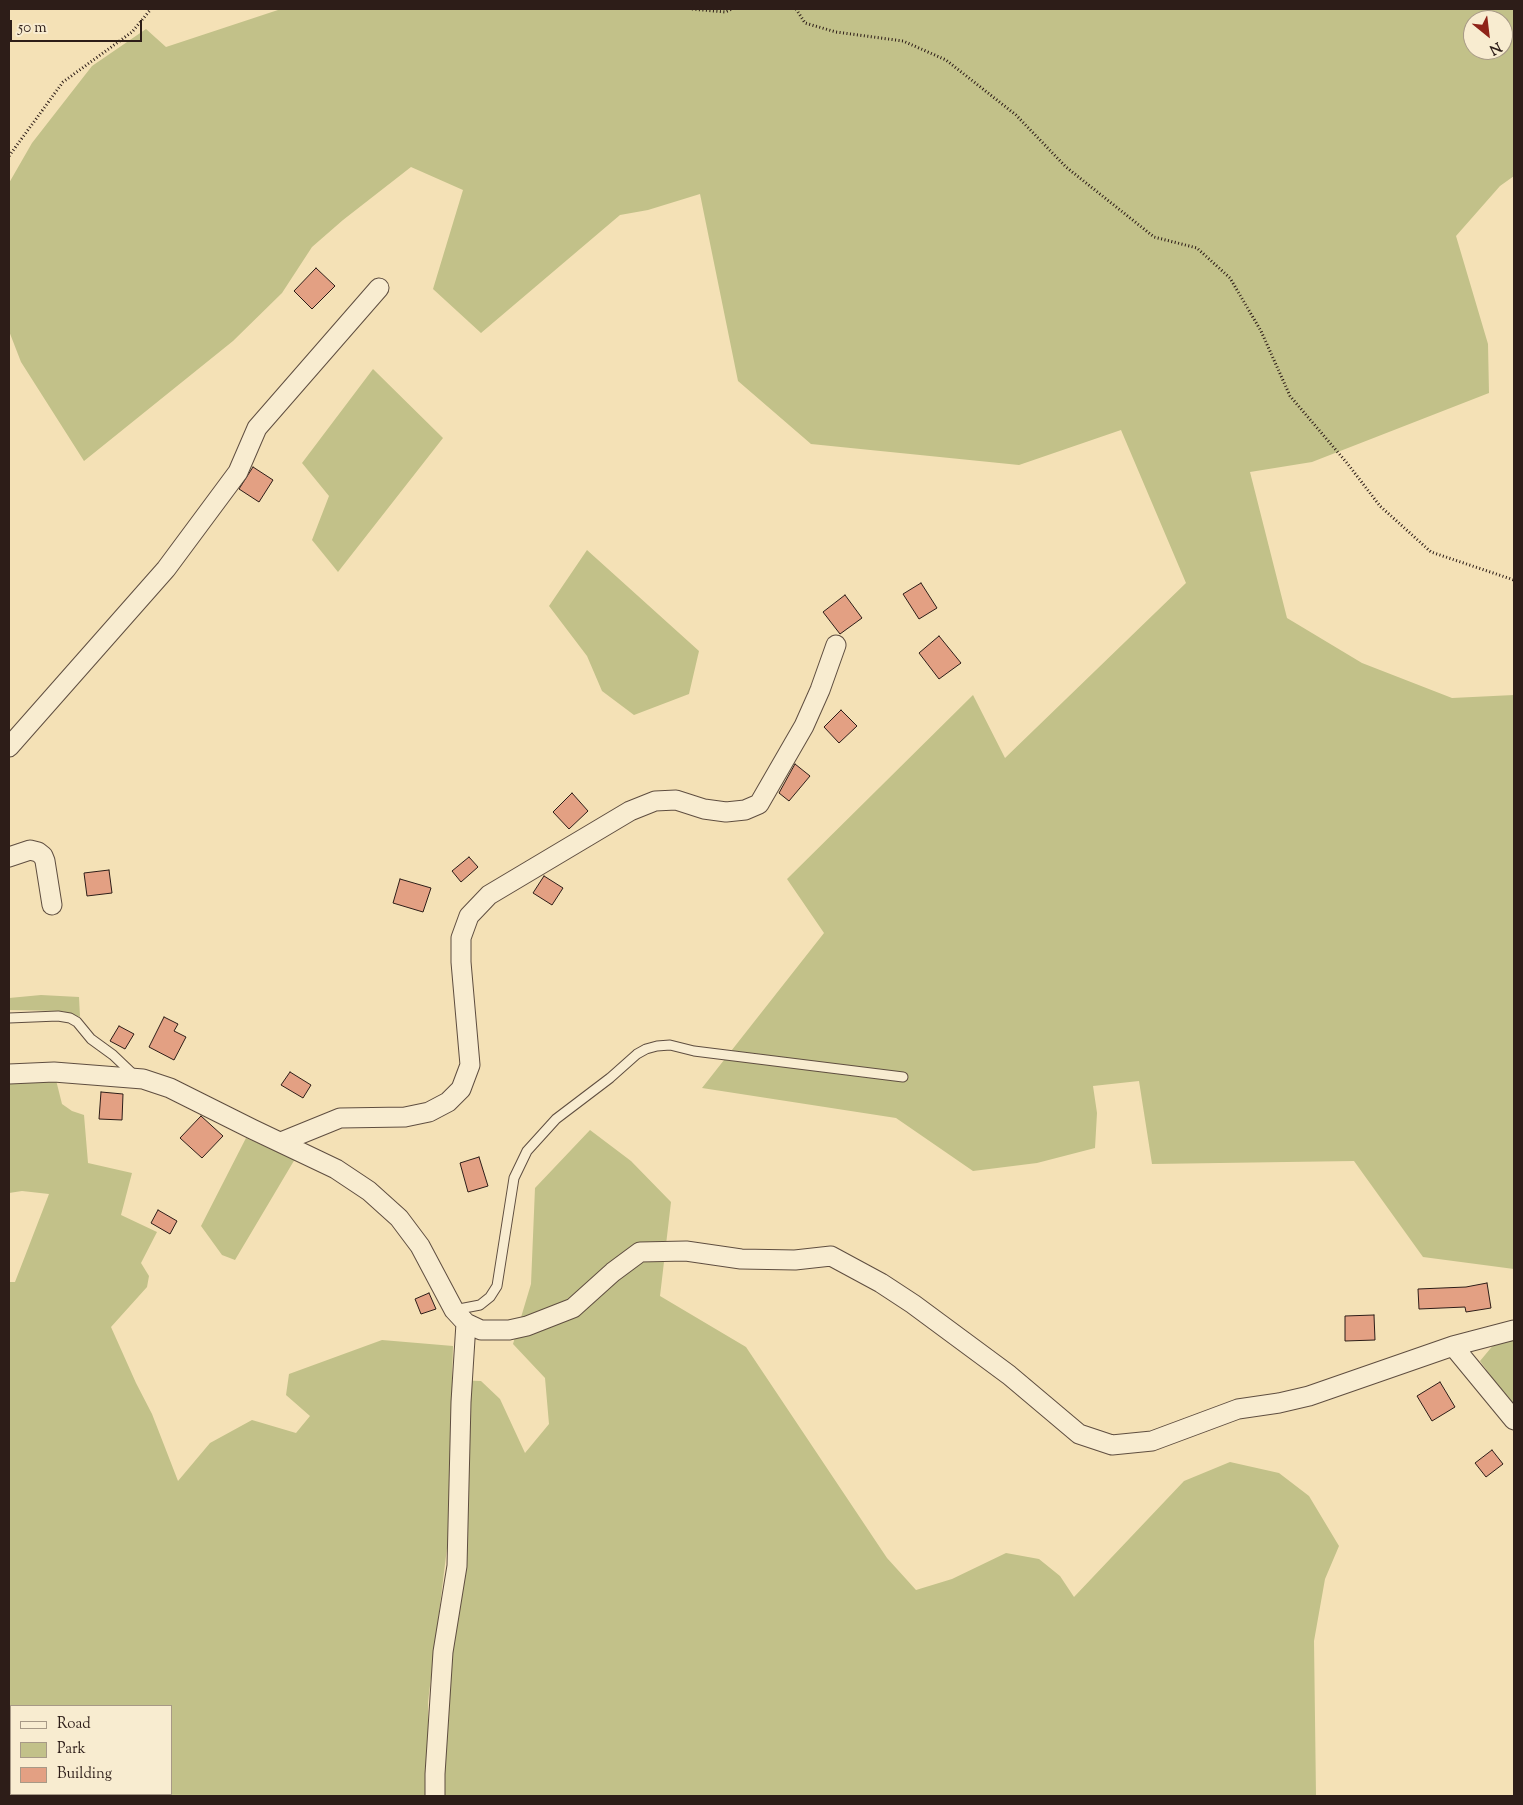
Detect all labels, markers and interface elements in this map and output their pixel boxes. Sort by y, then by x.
scale bar [12,10,145,42]
north arrow [1463,10,1513,60]
text: 50 m [18,18,47,39]
text: N [1485,36,1505,59]
legend [10,1705,172,1795]
text: Road [57,1714,91,1735]
text: Park [57,1739,86,1760]
text: Building [57,1764,112,1785]

